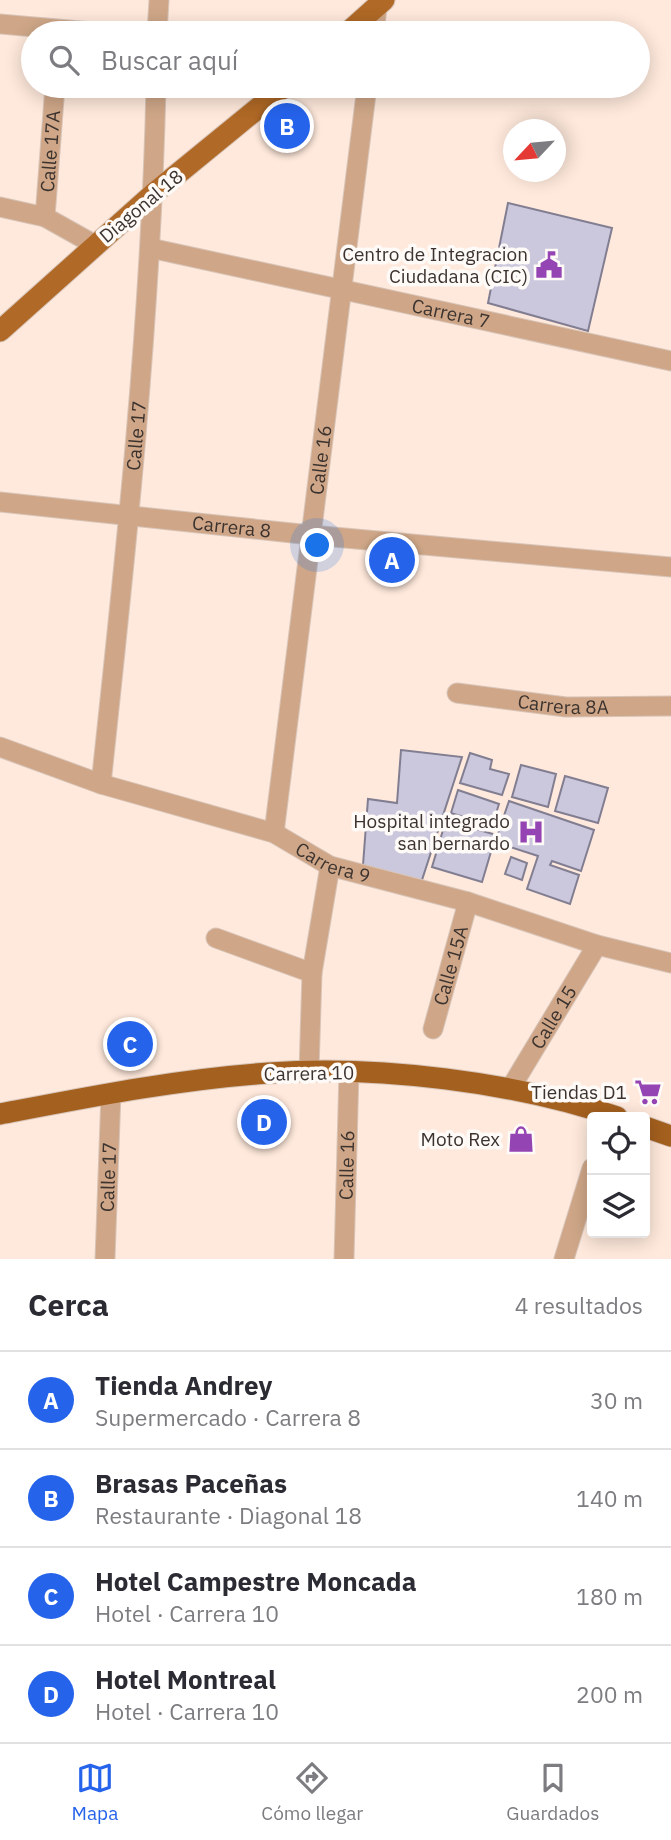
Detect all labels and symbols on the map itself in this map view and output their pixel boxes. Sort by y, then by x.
pin: B [264,100,310,152]
street label: Calle 17A [35,109,65,193]
north arrow [503,119,566,182]
street label: Diagonal 18 [94,164,188,248]
place label: Centro de Integracion Ciudadana (CIC) [342,242,528,288]
public building icon: Centro de Integracion Ciudadana (CIC) [534,250,564,280]
street label: Carrera 7 [410,293,492,333]
street label: Calle 17 [121,400,151,472]
street label: Calle 16 [304,424,337,496]
street label: Carrera 8 [191,510,272,543]
your location [300,528,334,562]
pin: A [369,534,415,586]
street label: Carrera 8A [516,689,609,719]
place label: Hospital integrado san bernardo [353,809,510,855]
hospital icon: Hospital integrado san bernardo [516,817,546,847]
street label: Carrera 9 [291,836,373,888]
street label: Calle 15A [428,923,473,1008]
street label: Calle 15 [525,981,582,1053]
pin: C [107,1018,153,1070]
street label: Carrera 10 [264,1060,354,1086]
supermarket icon: Tiendas D1 [633,1077,663,1107]
place label: Tiendas D1 [531,1080,627,1104]
pin: D [241,1096,287,1148]
shop icon: Moto Rex [506,1124,536,1154]
place label: Moto Rex [421,1127,500,1151]
street label: Calle 16 [334,1130,359,1200]
street label: Calle 17 [95,1142,121,1212]

